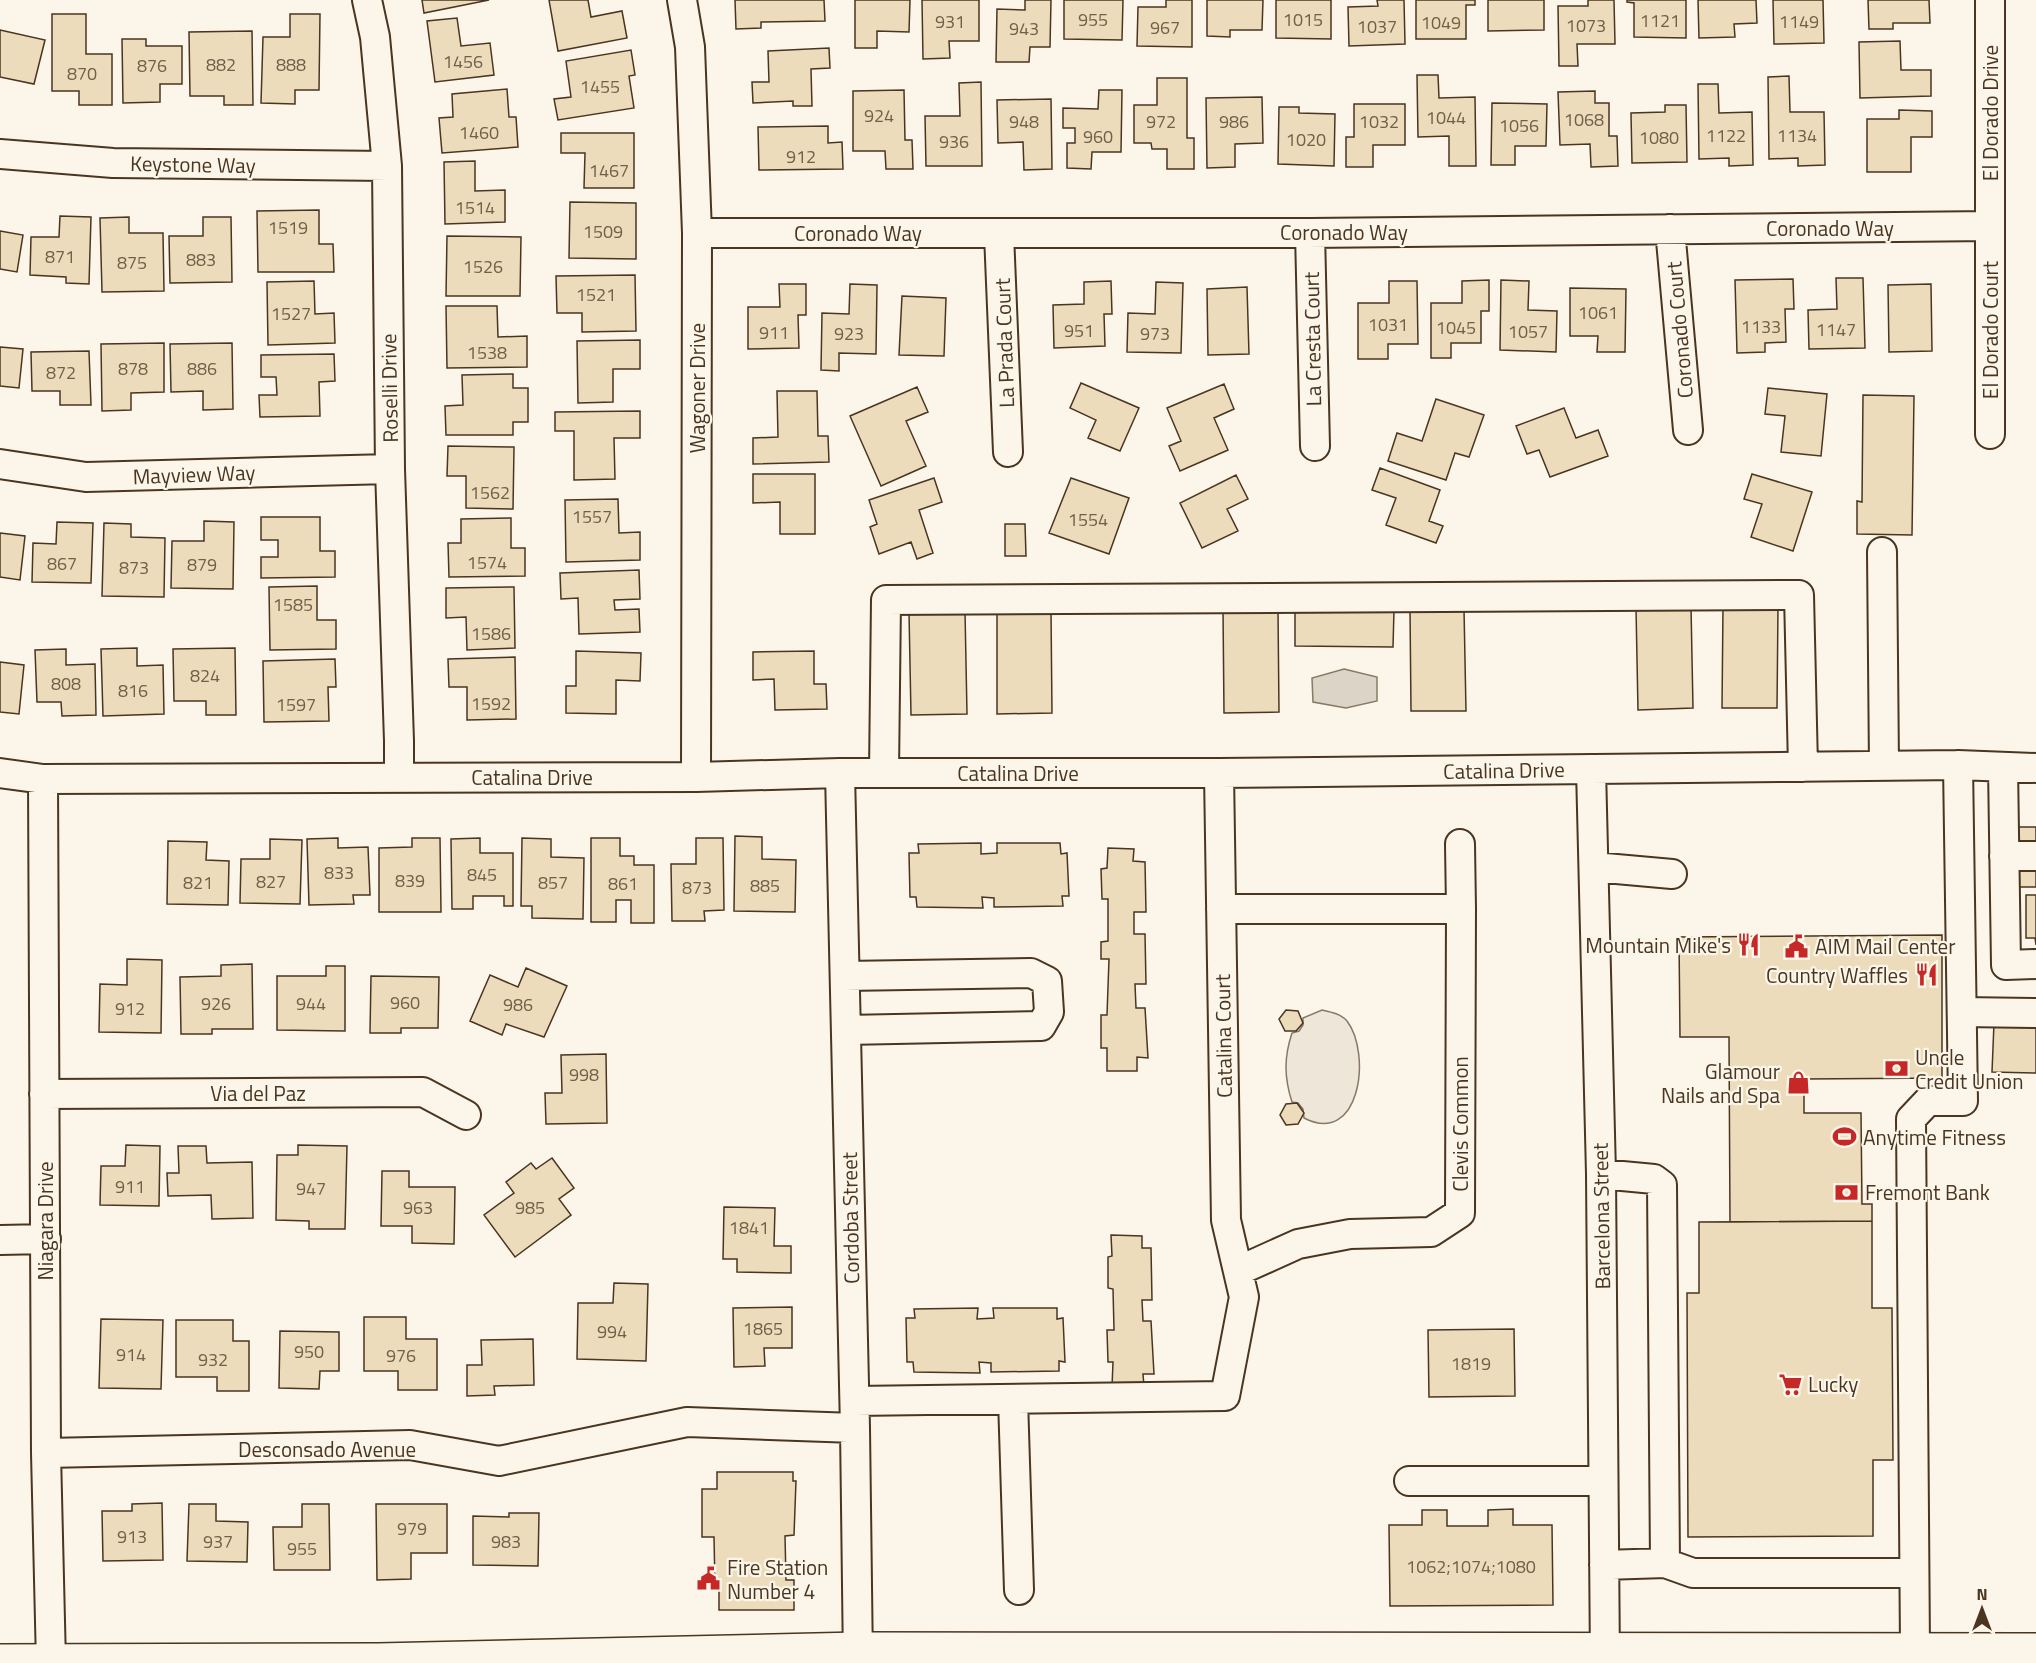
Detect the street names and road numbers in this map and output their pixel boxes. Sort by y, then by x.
street label: El Dorado Drive [1974,45,2006,181]
street label: Keystone Way [130,147,256,181]
street label: Coronado Way [1766,212,1894,244]
street label: Coronado Way [1280,216,1408,248]
street label: Coronado Way [794,217,922,249]
street label: Coronado Court [1657,260,1701,400]
street label: El Dorado Court [1974,260,2006,399]
street label: La Cresta Court [1295,271,1329,407]
street label: La Prada Court [986,277,1022,408]
street label: Wagoner Drive [681,323,713,453]
street label: Roselli Drive [372,333,406,443]
street label: Mayview Way [132,456,256,492]
street label: Catalina Drive [1443,753,1565,787]
street label: Catalina Drive [957,757,1079,789]
street label: Catalina Drive [471,761,593,793]
street label: Catalina Court [1206,973,1240,1098]
street label: Clevis Common [1444,1056,1476,1192]
street label: Via del Paz [210,1077,306,1109]
street label: Barcelona Street [1584,1142,1618,1290]
street label: Cordoba Street [833,1151,867,1284]
street label: Niagara Drive [29,1162,61,1280]
street label: Desconsado Avenue [238,1433,416,1465]

